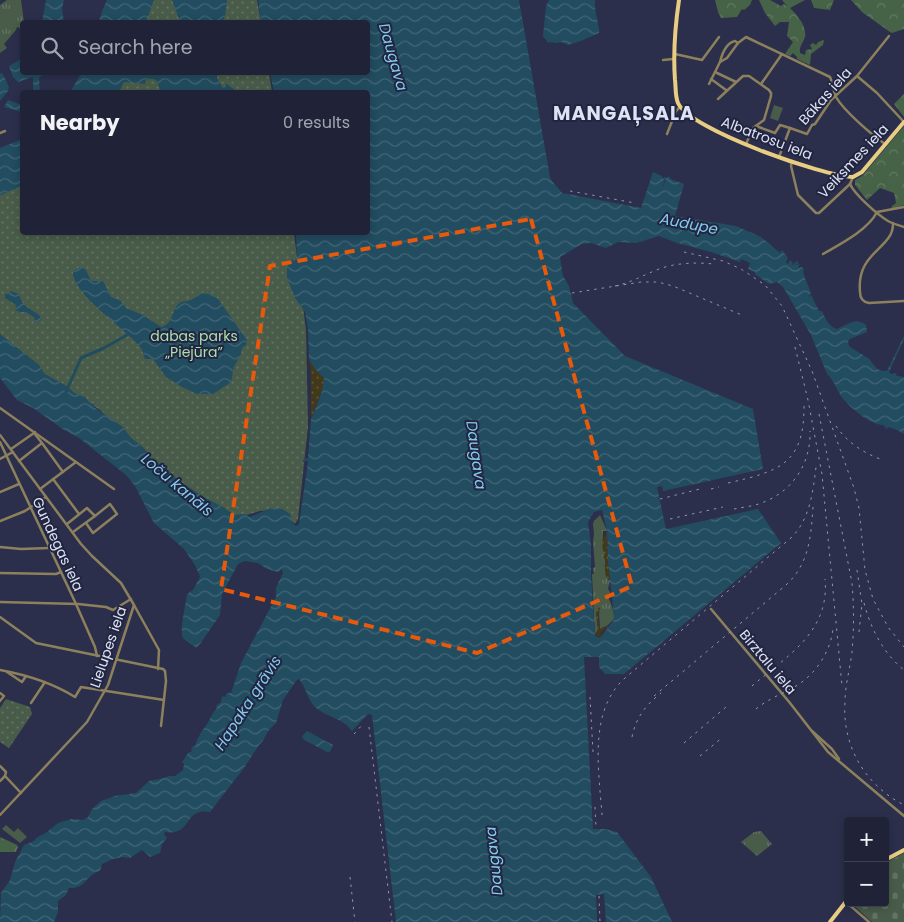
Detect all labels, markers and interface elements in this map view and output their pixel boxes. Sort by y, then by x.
search box [20,20,370,75]
water label: Daugava [374,21,413,93]
icon: search [38,34,66,62]
text: Search here [78,34,192,61]
street label: Bākas iela [794,63,856,129]
district label: MANGAĻSALA [553,100,695,127]
text: Nearby [40,108,120,137]
text: 0 results [283,111,350,134]
street label: Albatrosu iela [719,111,815,165]
street label: Veiksmes iela [813,119,893,203]
water label: Audupe [657,207,720,239]
park label: dabas parks „Piejūra” [150,326,238,362]
water label: Daugava [461,419,492,491]
water label: Loču kanāls [137,448,218,521]
street label: Gundegas iela [27,494,89,594]
street label: Lielupes iela [85,604,131,690]
street label: Birztalu iela [735,625,801,699]
water label: Hapaka grāvis [209,651,286,754]
map controls [844,817,889,907]
button: + [844,817,889,862]
water label: Daugava [479,826,508,897]
button: − [844,862,889,907]

